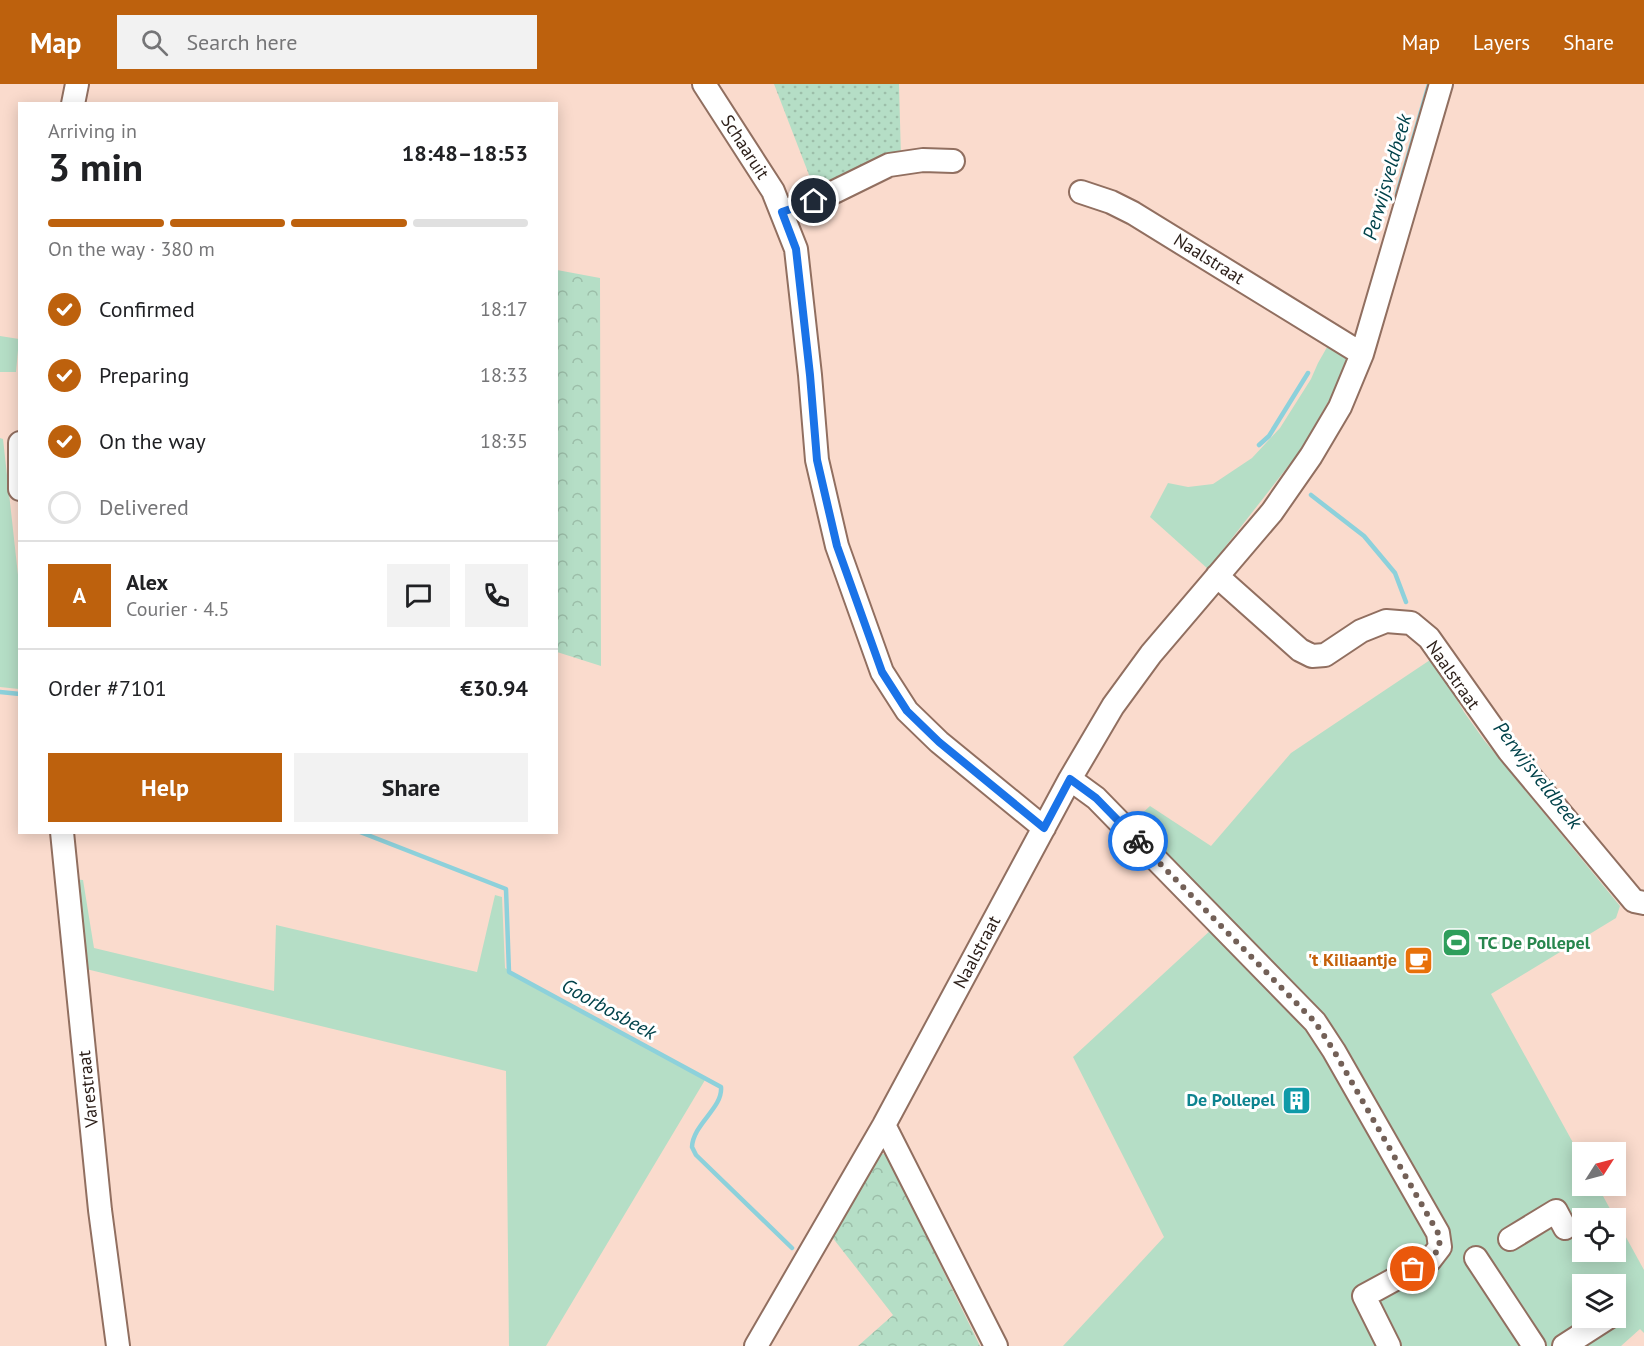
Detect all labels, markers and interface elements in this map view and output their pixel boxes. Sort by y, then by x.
search box [117,15,537,69]
text: Map [30,24,81,61]
icon: search [138,26,171,59]
text: Search here [186,28,297,56]
text: Map [1402,29,1440,56]
text: Layers [1473,29,1530,56]
text: Share [1563,29,1614,56]
street label: Schaaruit [716,110,775,183]
water label: Perwijsveldbeek [1357,110,1418,243]
text: Arriving in [48,118,137,144]
text: 18:48–18:53 [402,139,528,167]
text: 3 min [48,141,143,192]
pin [788,175,839,226]
icon: home [797,184,830,217]
street label: Naalstraat [1170,228,1249,289]
text: On the way · 380 m [48,236,215,262]
icon: check [48,293,81,326]
text: Confirmed [99,295,195,323]
text: 18:17 [480,296,528,322]
icon: check [48,359,81,392]
text: Preparing [99,361,189,389]
text: 18:33 [480,362,528,388]
icon: check [48,425,81,458]
text: On the way [99,427,206,455]
text: 18:35 [480,428,528,454]
text: Delivered [99,493,189,521]
button: chat [387,564,450,627]
button: phone [465,564,528,627]
text: Alex [126,568,168,596]
text: A [73,581,86,609]
text: Courier · 4.5 [126,596,229,622]
street label: Naalstraat [1421,636,1485,714]
text: Order #7101 [48,674,167,702]
text: €30.94 [460,674,528,702]
water label: Perwijsveldbeek [1488,716,1589,835]
button: Help [48,753,282,822]
button: Share [294,753,528,822]
courier [1108,811,1168,871]
icon: bike [1122,825,1155,858]
street label: Naalstraat [948,911,1005,992]
sports icon: TC De Pollepel [1441,927,1473,959]
place label: TC De Pollepel [1478,931,1591,954]
cafe icon: 't Kiliaantje [1402,944,1434,976]
place label: 't Kiliaantje [1308,948,1397,971]
water label: Goorbosbeek [557,972,662,1046]
street label: Varestraat [72,1049,103,1130]
building icon: De Pollepel [1280,1084,1312,1116]
place label: De Pollepel [1186,1088,1276,1111]
north arrow [1572,1142,1626,1196]
map controls [1572,1142,1626,1328]
button: locate [1572,1208,1626,1262]
pin [1387,1243,1438,1294]
icon: bag [1396,1252,1429,1285]
button: layers [1572,1274,1626,1328]

